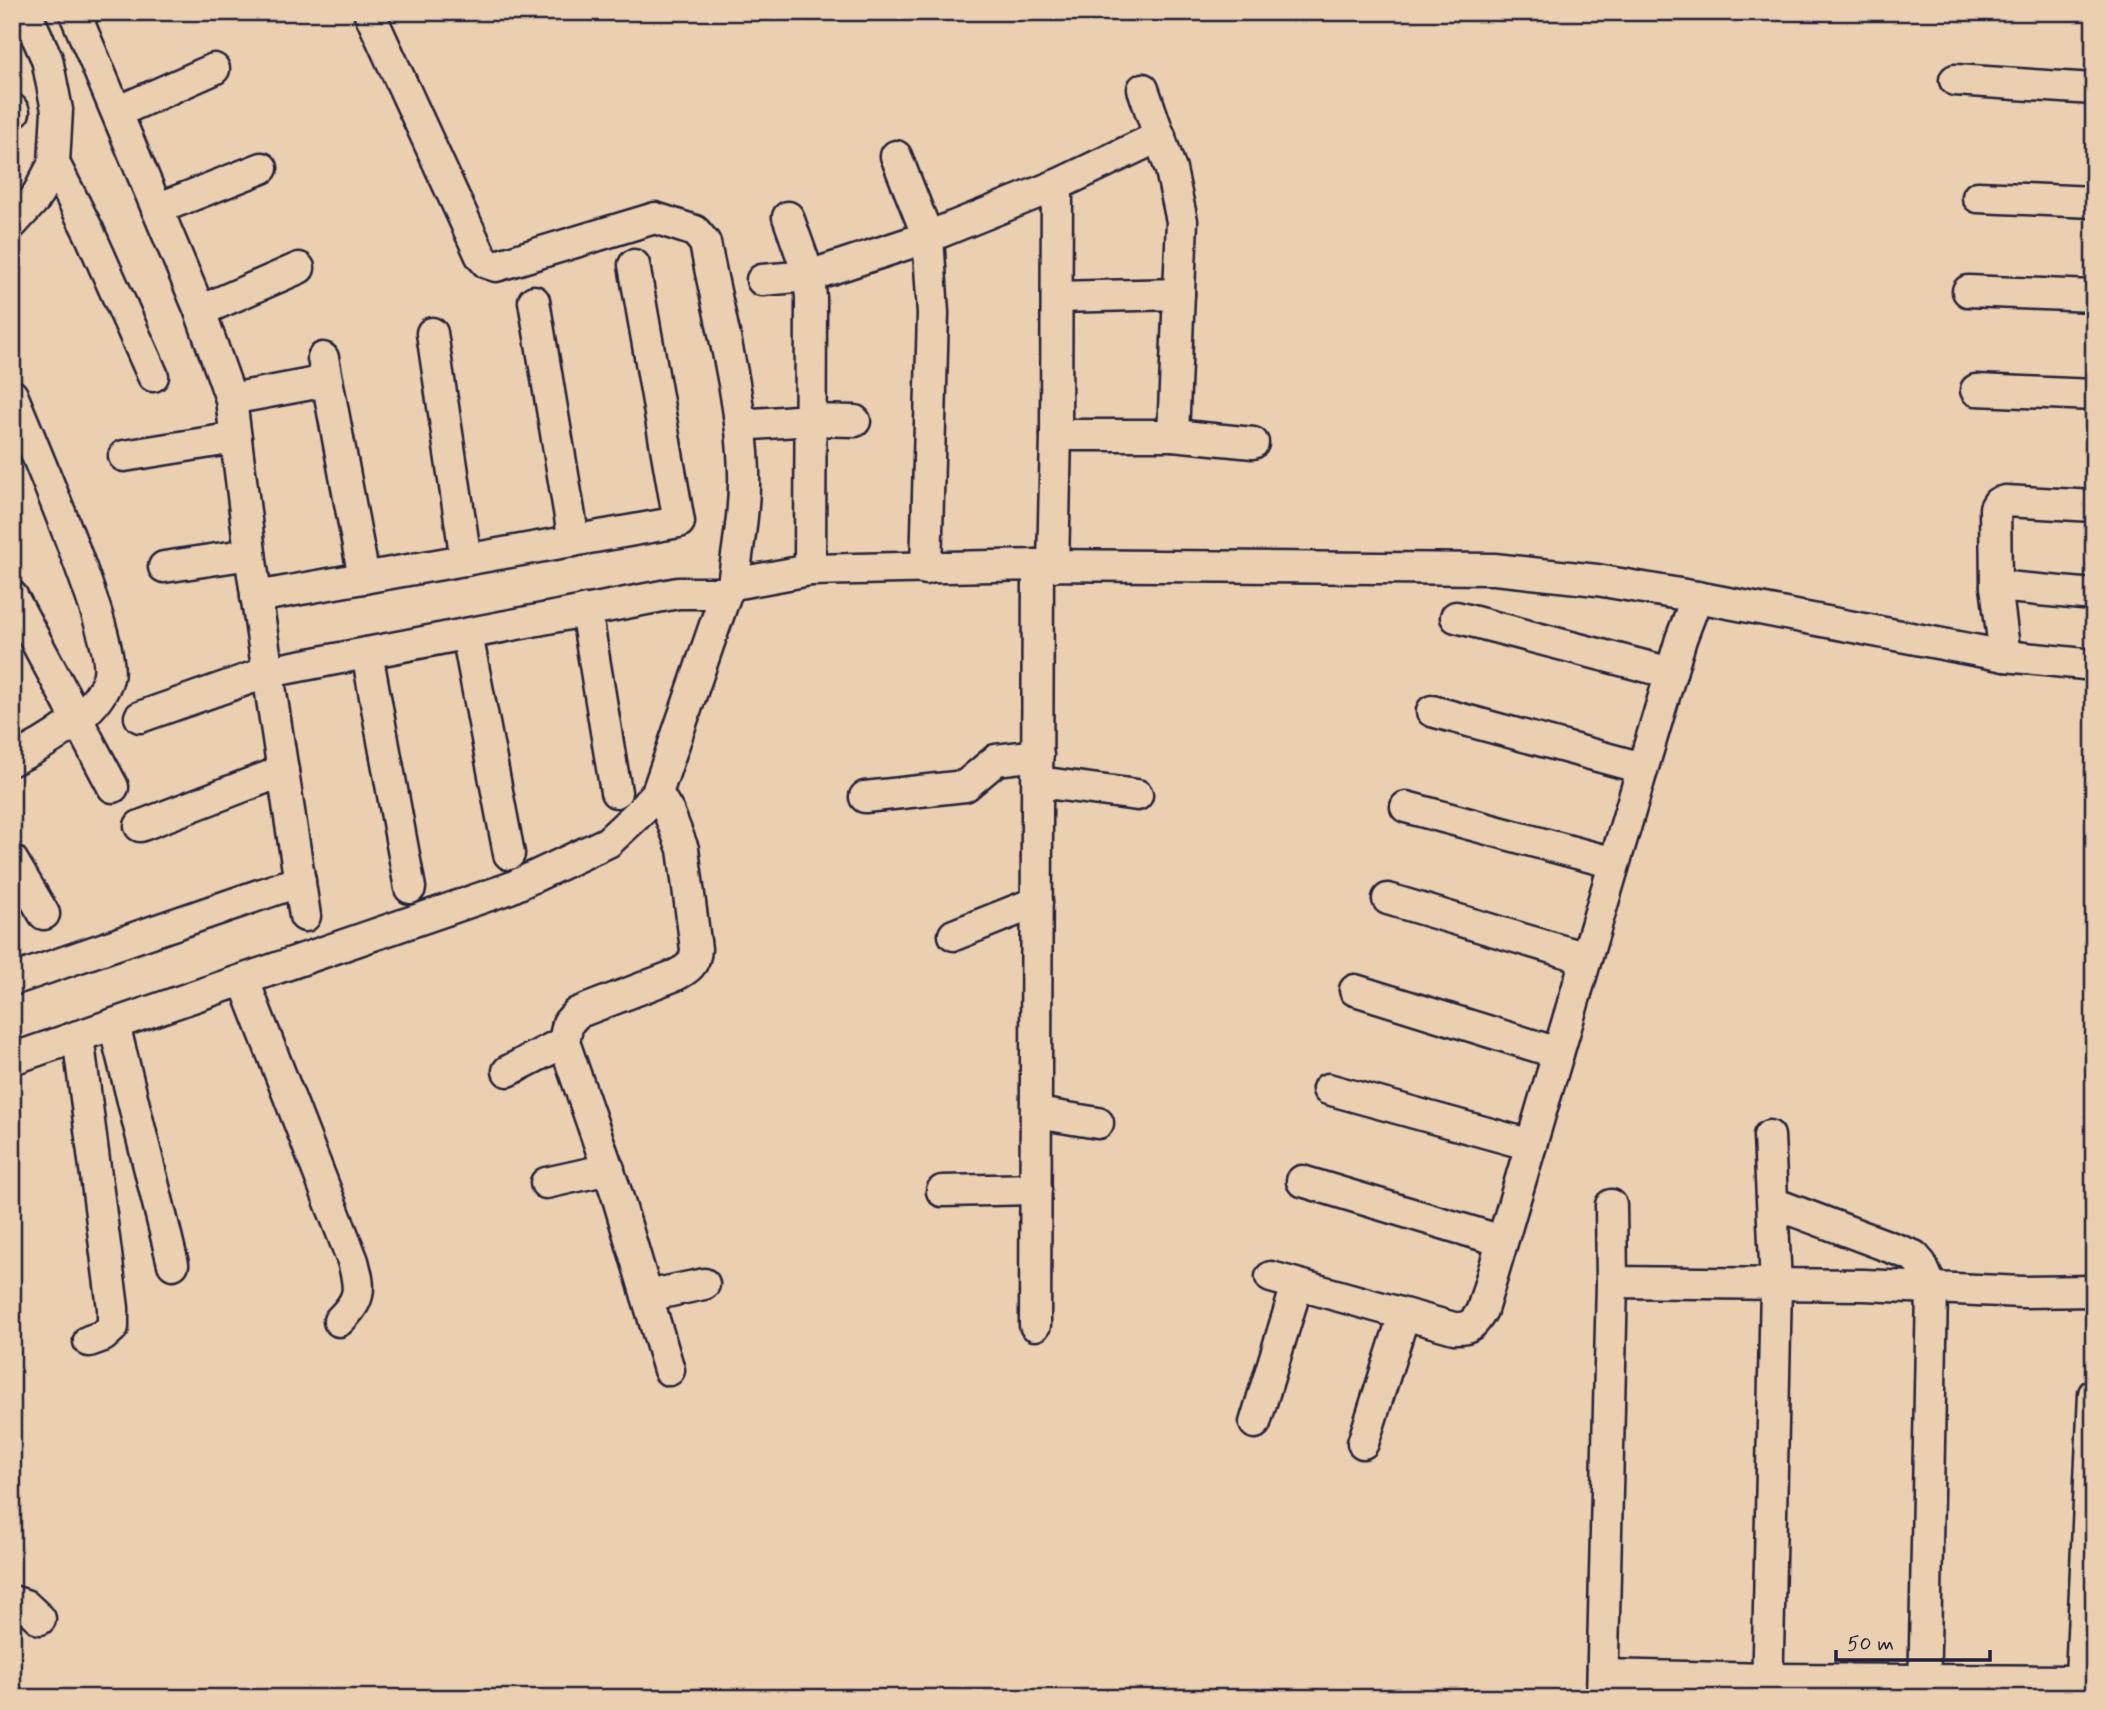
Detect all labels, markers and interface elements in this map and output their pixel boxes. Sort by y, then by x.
scale bar [1836,1619,1990,1663]
text: 50 m [1847,1630,1894,1658]

